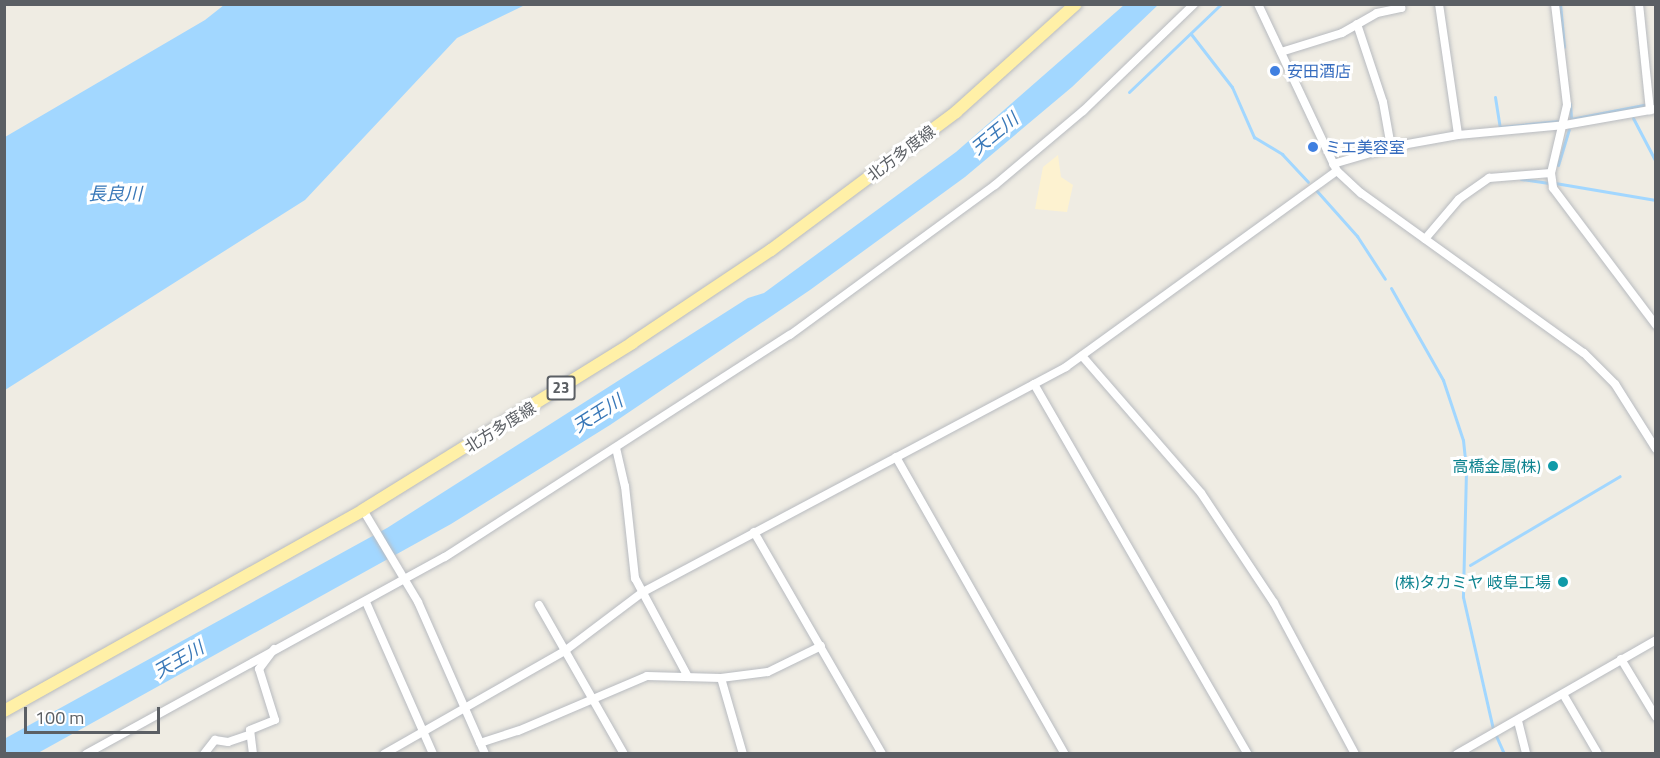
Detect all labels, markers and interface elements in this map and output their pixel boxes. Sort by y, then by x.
place label: 安田酒店 [1287,61,1351,81]
marker: 安田酒店 [1268,64,1282,78]
water label: 天王川 [967,109,1023,159]
street label: 北方多度線 [863,121,939,185]
place label: ミエ美容室 [1325,137,1405,157]
marker: ミエ美容室 [1306,140,1320,154]
water label: 長良川 [88,183,142,205]
road number: 23 [546,376,576,400]
water label: 天王川 [569,391,627,437]
street label: 北方多度線 [461,398,539,456]
place label: 高橋金属(株) [1453,456,1541,476]
marker: 高橋金属(株) [1546,459,1560,473]
place label: (株)タカミヤ 岐阜工場 [1395,572,1551,592]
marker: (株)タカミヤ 岐阜工場 [1556,575,1570,589]
water label: 天王川 [150,637,208,683]
scale bar [27,695,164,733]
text: 100 m [35,704,84,731]

